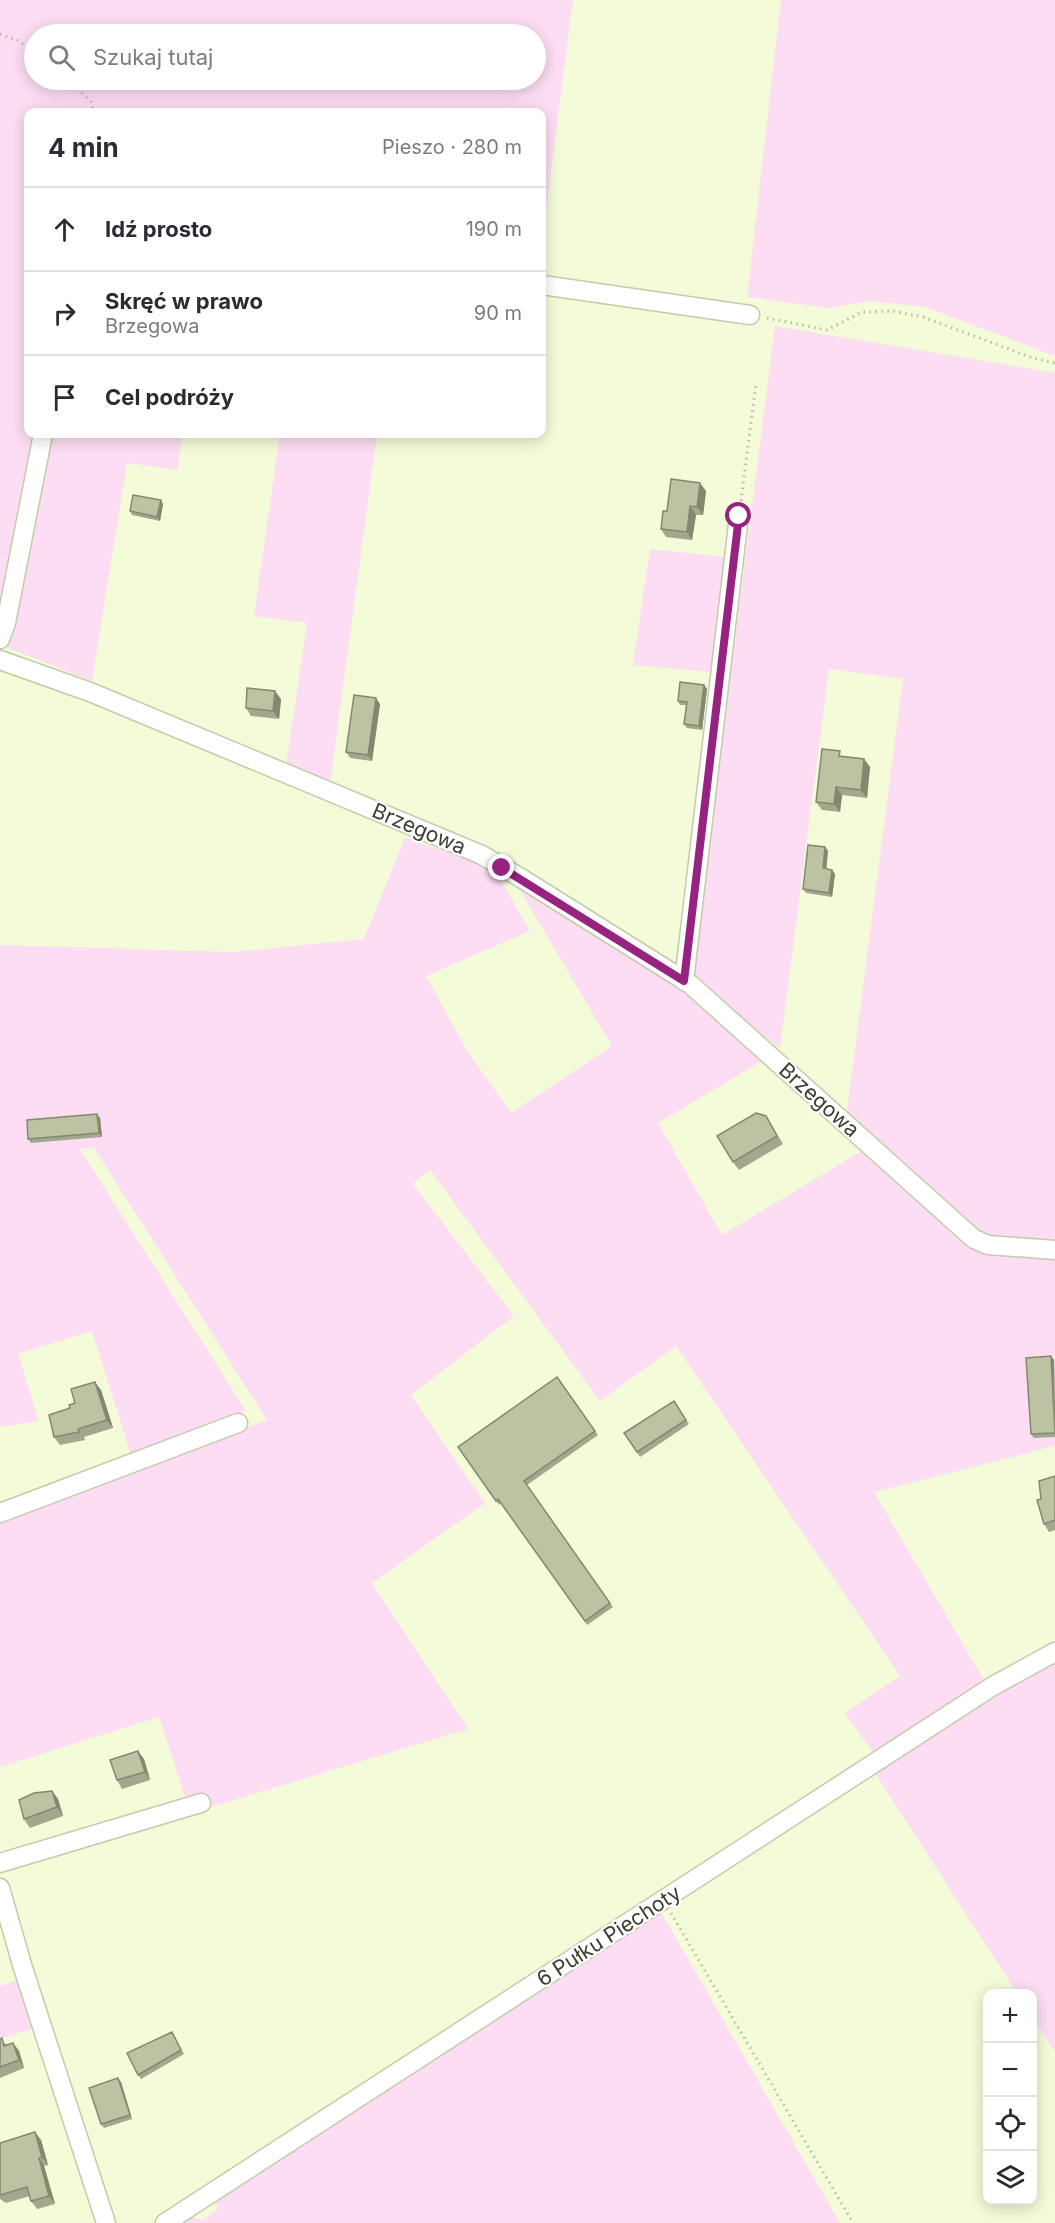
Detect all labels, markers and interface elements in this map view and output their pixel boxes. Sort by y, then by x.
search box [24,24,546,90]
icon: search [45,41,78,74]
text: Szukaj tutaj [93,44,213,70]
text: 4 min [48,132,119,163]
text: Pieszo · 280 m [382,135,522,159]
icon: ahead [48,213,81,246]
text: Idź prosto [105,216,212,242]
text: 190 m [466,217,522,241]
text: Skręć w prawo [105,288,263,314]
icon: right [48,297,81,330]
text: 90 m [474,301,522,325]
text: Brzegowa [105,314,200,338]
icon: arrive [48,381,81,414]
text: Cel podróży [105,384,234,410]
route start [725,502,751,528]
street label: Brzegowa [369,798,470,859]
route end [488,854,514,880]
street label: Brzegowa [774,1057,865,1142]
street label: 6 Pułku Piechoty [532,1880,686,1991]
map controls [983,1989,1037,2205]
button: + [983,1989,1037,2043]
button: − [983,2043,1037,2097]
button: locate [983,2097,1037,2151]
button: layers [983,2151,1037,2205]

